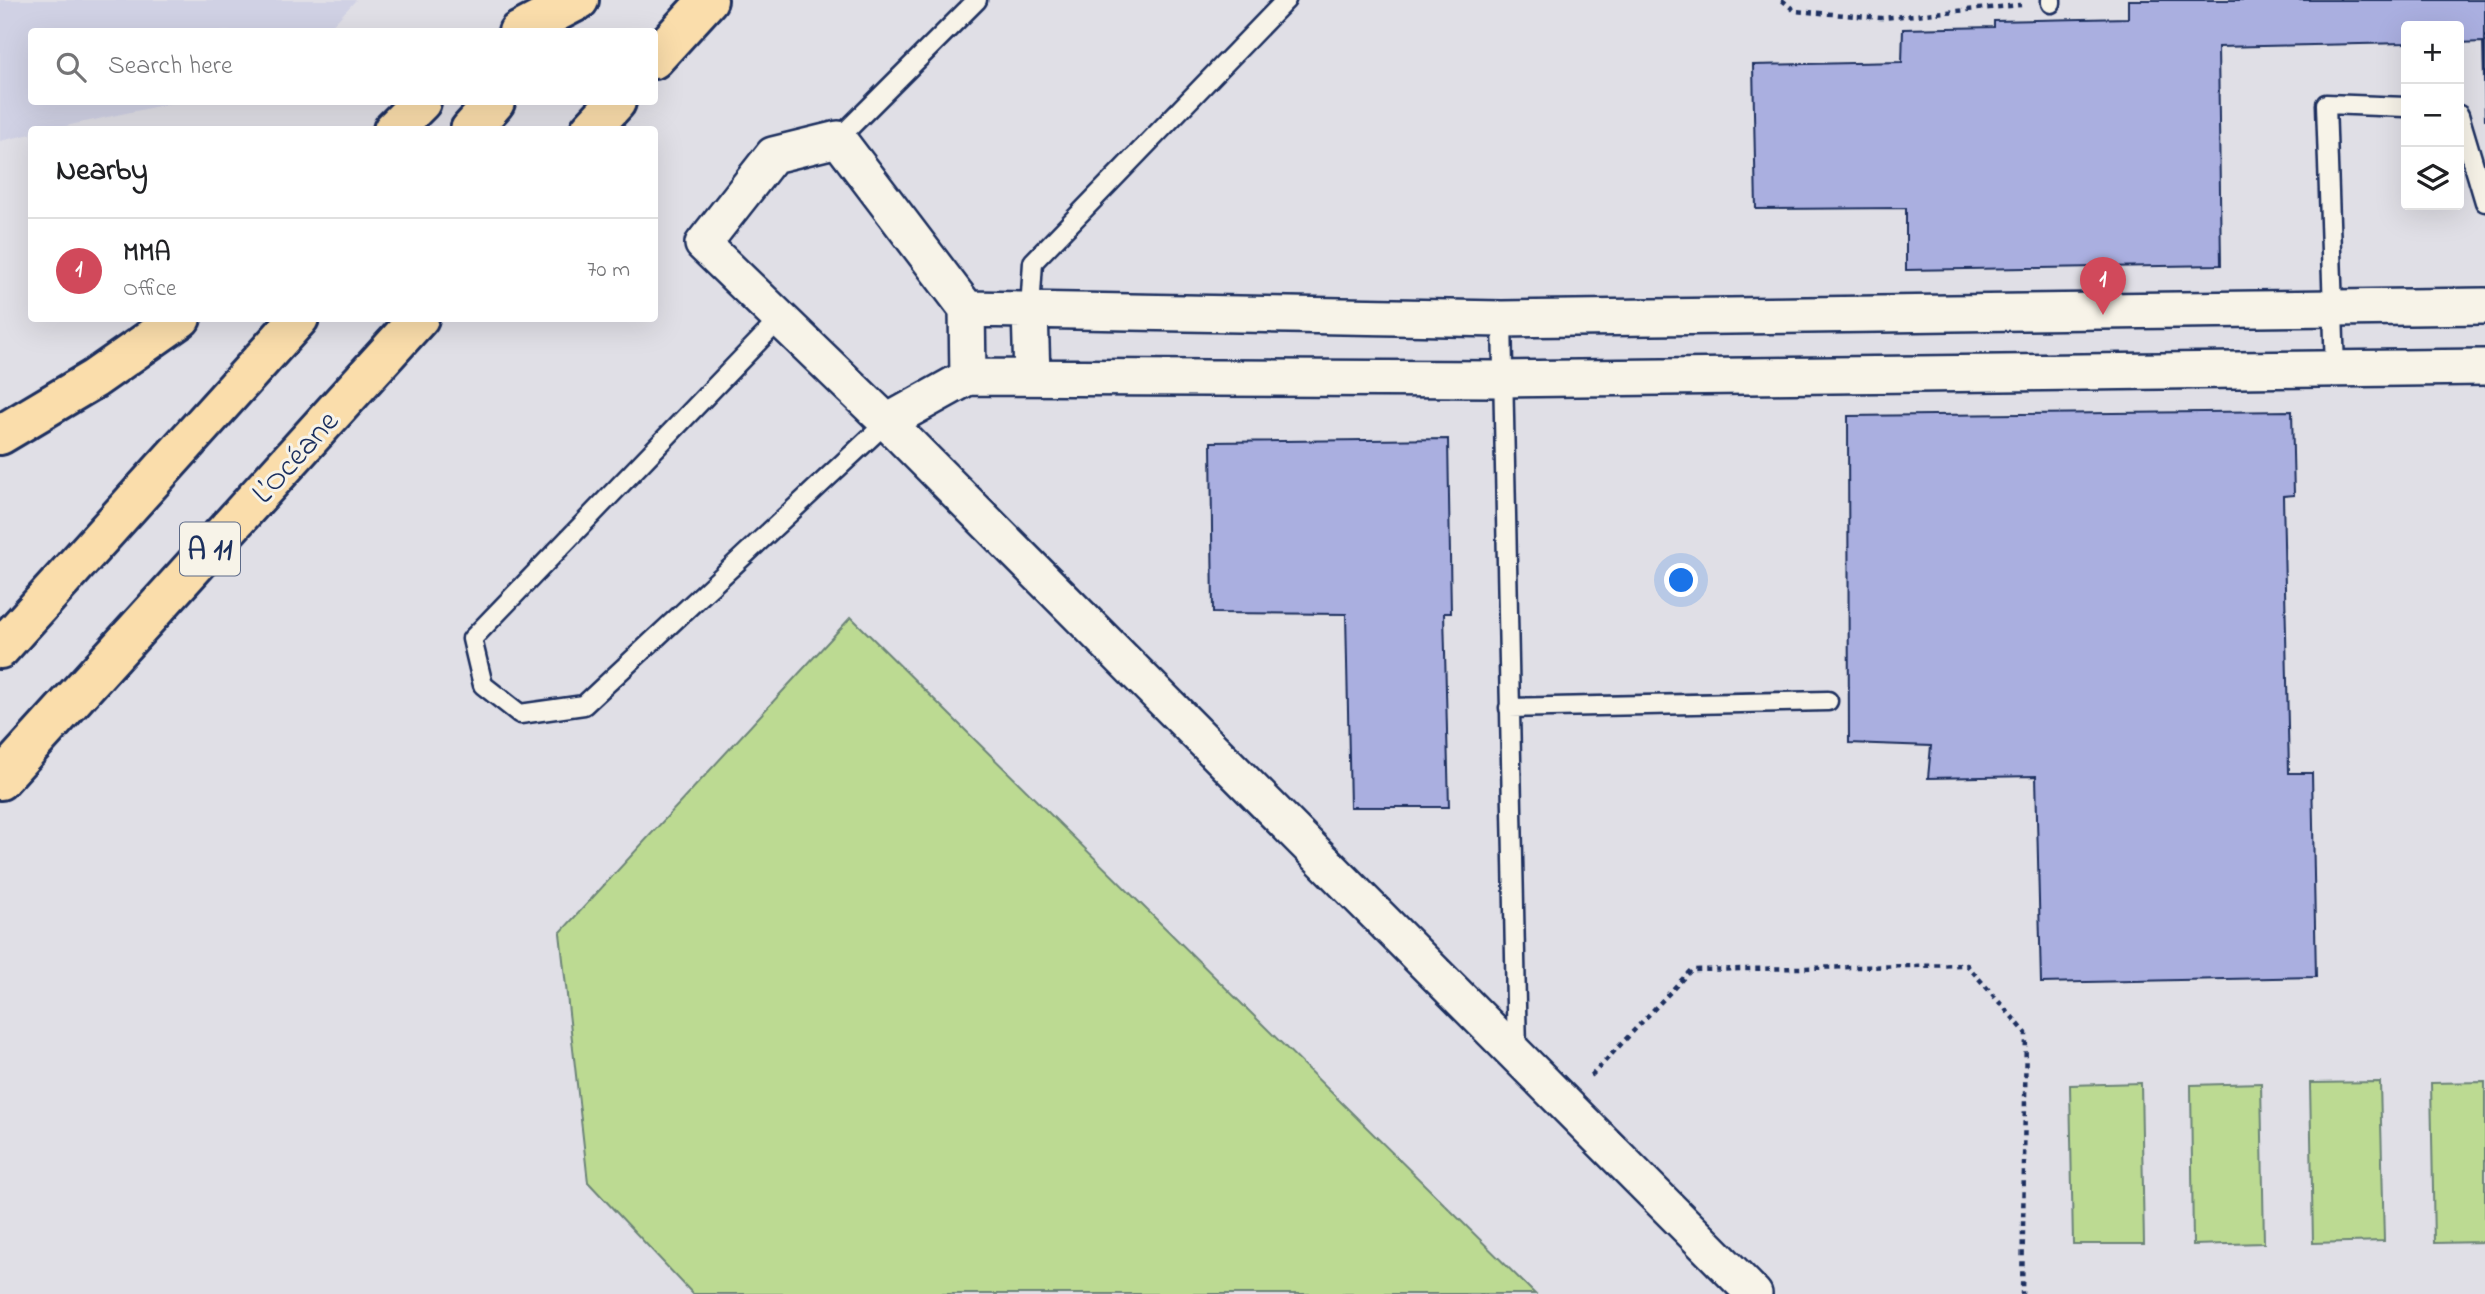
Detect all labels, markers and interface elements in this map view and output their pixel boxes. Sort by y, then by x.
map controls [2401,21,2464,210]
button: + [2401,21,2464,84]
search box [28,28,658,105]
icon: search [52,48,90,86]
text: Search here [108,48,233,86]
button: − [2401,84,2464,147]
button: layers [2401,147,2464,210]
text: Nearby [56,150,148,194]
text: MMA [123,235,171,273]
text: 1 [75,254,83,287]
text: 70 m [587,254,630,287]
pin: 1 [2080,257,2126,315]
text: Office [123,273,176,306]
street label: L’Océane [242,400,352,516]
road number: A 11 [180,522,240,576]
your location [1664,563,1698,597]

